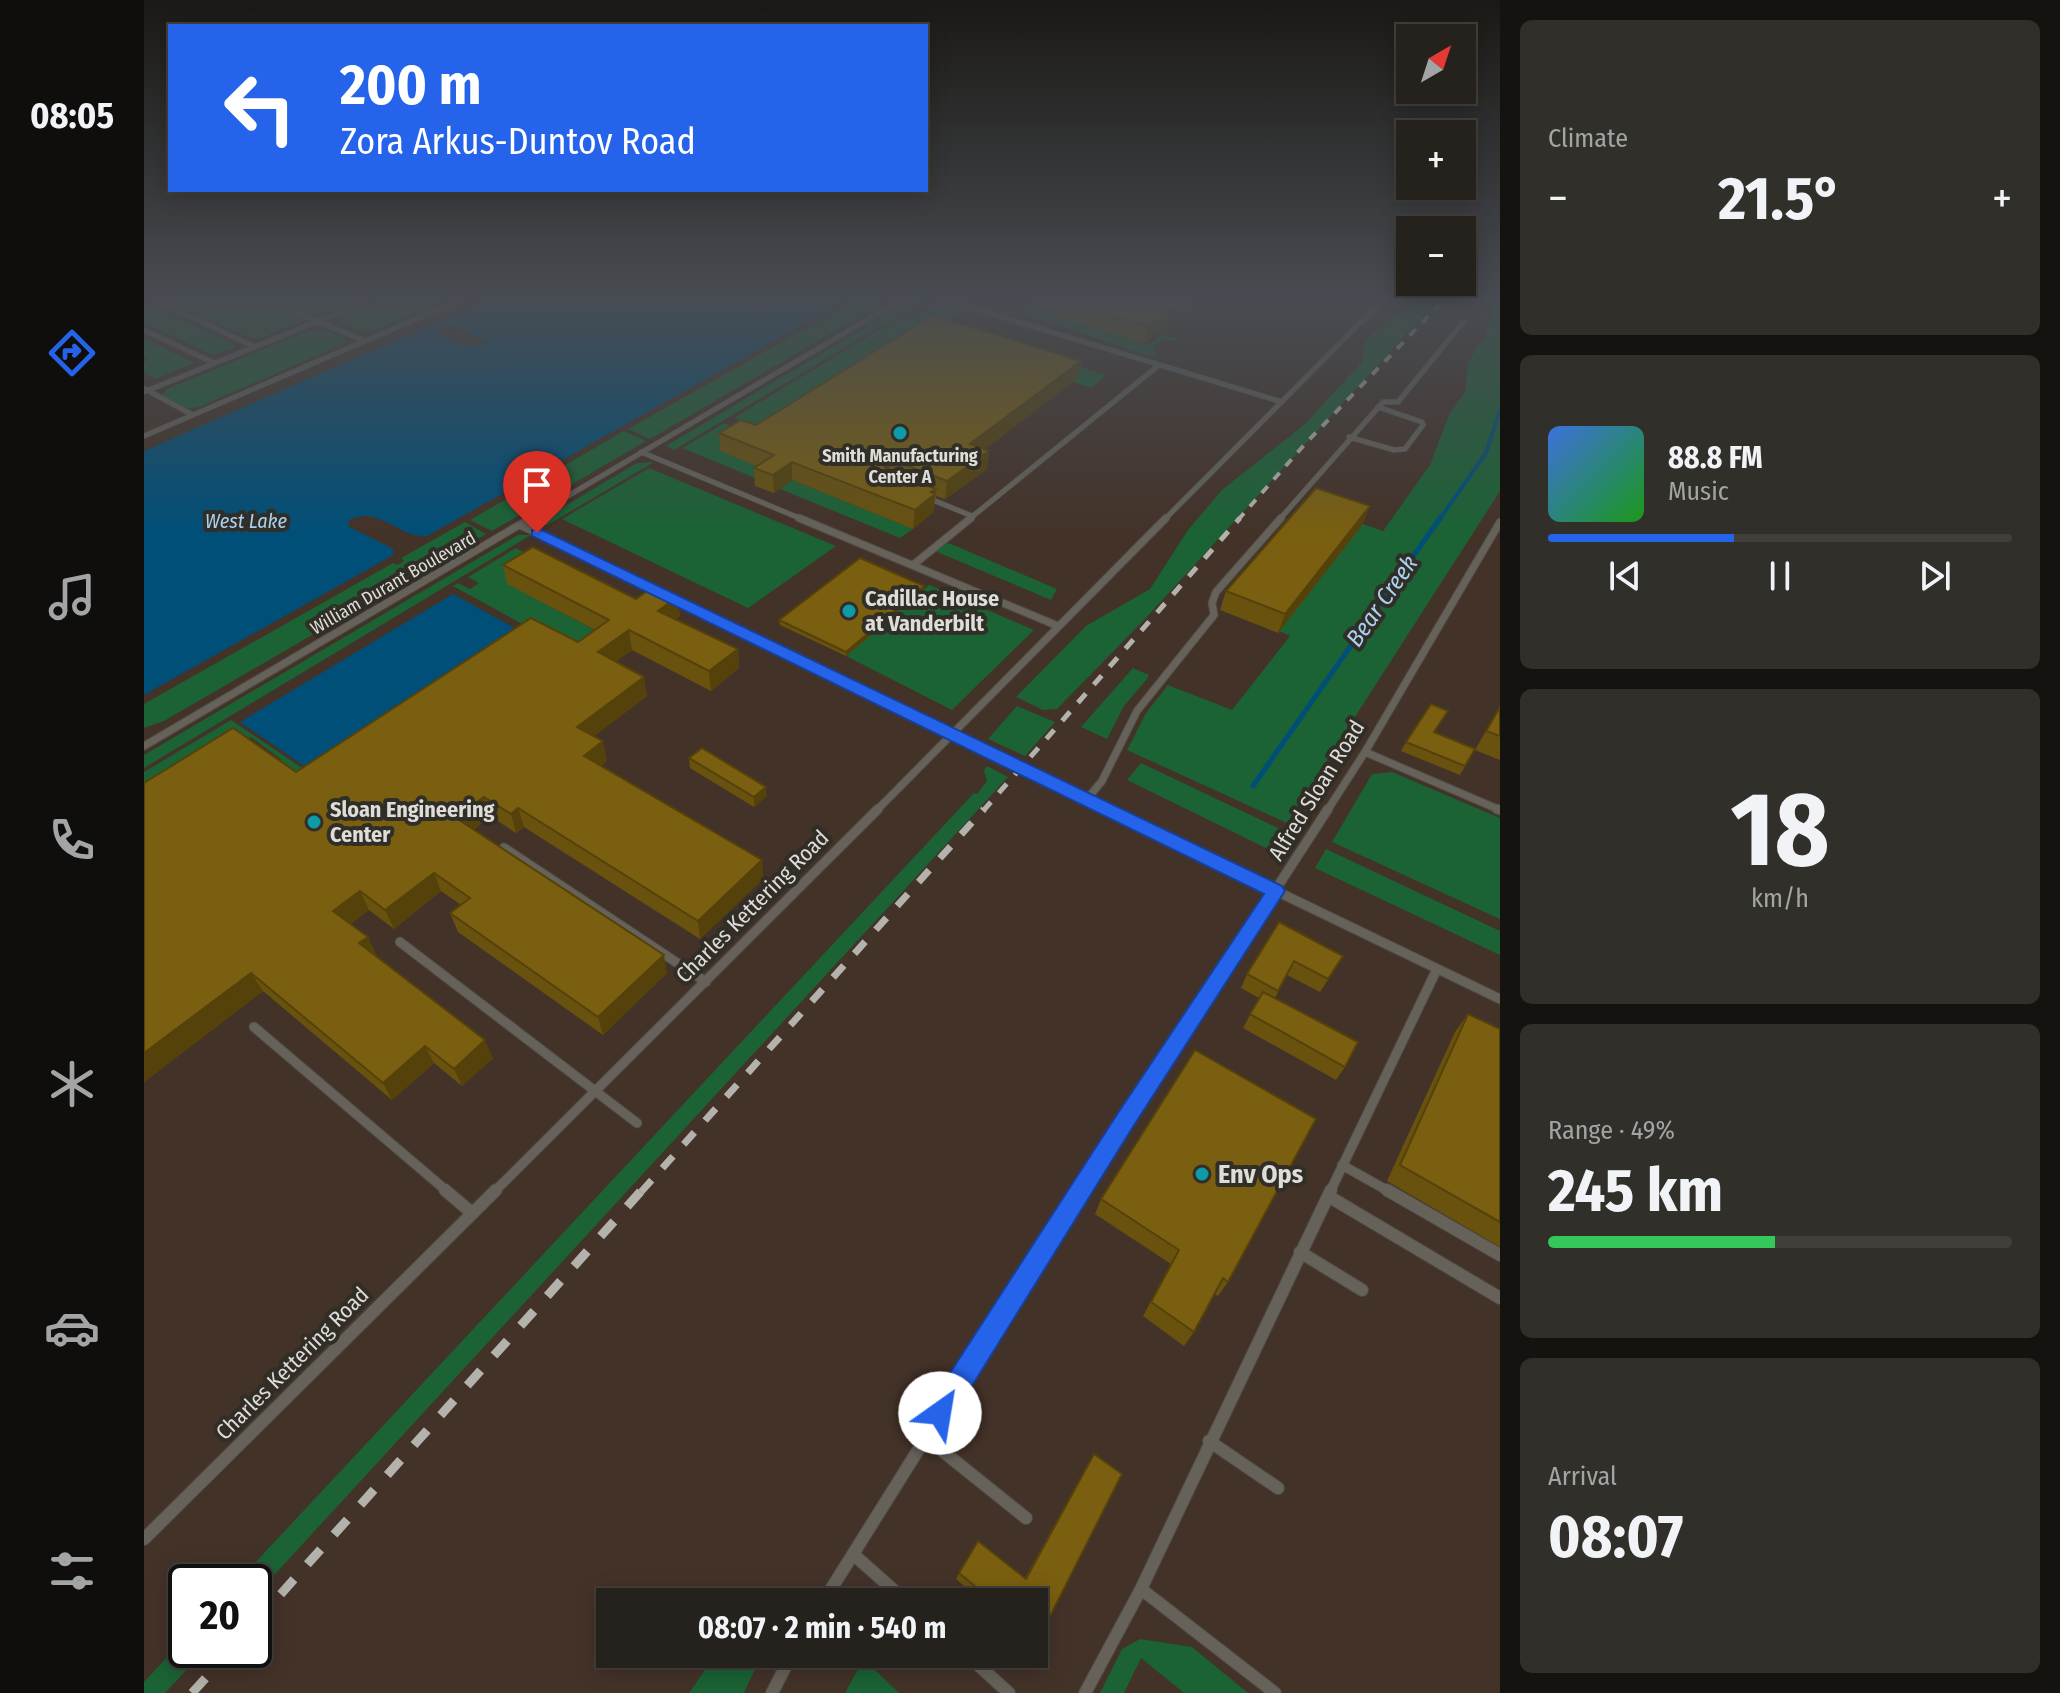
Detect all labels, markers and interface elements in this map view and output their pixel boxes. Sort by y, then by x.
north arrow [1396,24,1476,104]
map controls [1396,24,1476,296]
text: 200 m [340,52,481,119]
icon: left [208,56,312,160]
text: 08:05 [30,94,114,138]
text: Zora Arkus-Duntov Road [340,120,696,164]
button: + [1396,120,1476,200]
text: Climate [1548,123,1628,154]
text: 21.5° [1718,163,1842,235]
text: − [1548,172,1568,225]
text: + [1992,172,2012,225]
button: − [1396,216,1476,296]
icon: directions [44,325,100,381]
marker: Smith Manufacturing Center A [891,424,909,442]
text: 88.8 FM [1668,440,1763,476]
place label: Smith Manufacturing Center A [822,445,978,488]
pin [503,451,571,533]
icon: arrive [515,463,559,507]
text: Music [1668,476,1729,507]
water label: West Lake [205,509,287,533]
street label: William Durant Boulevard [306,527,480,639]
water label: Bear Creek [1341,550,1424,652]
icon: previous [1603,554,1647,598]
icon: pause [1758,554,1802,598]
icon: next [1913,554,1957,598]
icon: music [44,569,100,625]
place label: Cadillac House at Vanderbilt [865,585,999,637]
marker: Cadillac House at Vanderbilt [840,602,858,620]
street label: Alfred Sloan Road [1263,715,1370,865]
text: 18 [1731,768,1829,893]
place label: Sloan Engineering Center [330,796,494,848]
icon: phone [44,812,100,868]
marker: Sloan Engineering Center [305,813,323,831]
street label: Charles Kettering Road [670,824,834,988]
text: km/h [1751,883,1809,914]
icon: climate [44,1056,100,1112]
text: Range · 49% [1548,1115,1675,1146]
text: 245 km [1548,1155,1723,1227]
place label: Env Ops [1218,1159,1303,1190]
marker: Env Ops [1193,1165,1211,1183]
street label: Charles Kettering Road [210,1281,374,1445]
icon: car [44,1300,100,1356]
position arrow [898,1371,982,1455]
text: Arrival [1548,1461,1617,1492]
text: 08:07 [1548,1501,1683,1573]
icon: filters [44,1543,100,1599]
speed limit sign: 20 [168,1564,272,1668]
text: 08:07 · 2 min · 540 m [698,1610,946,1646]

